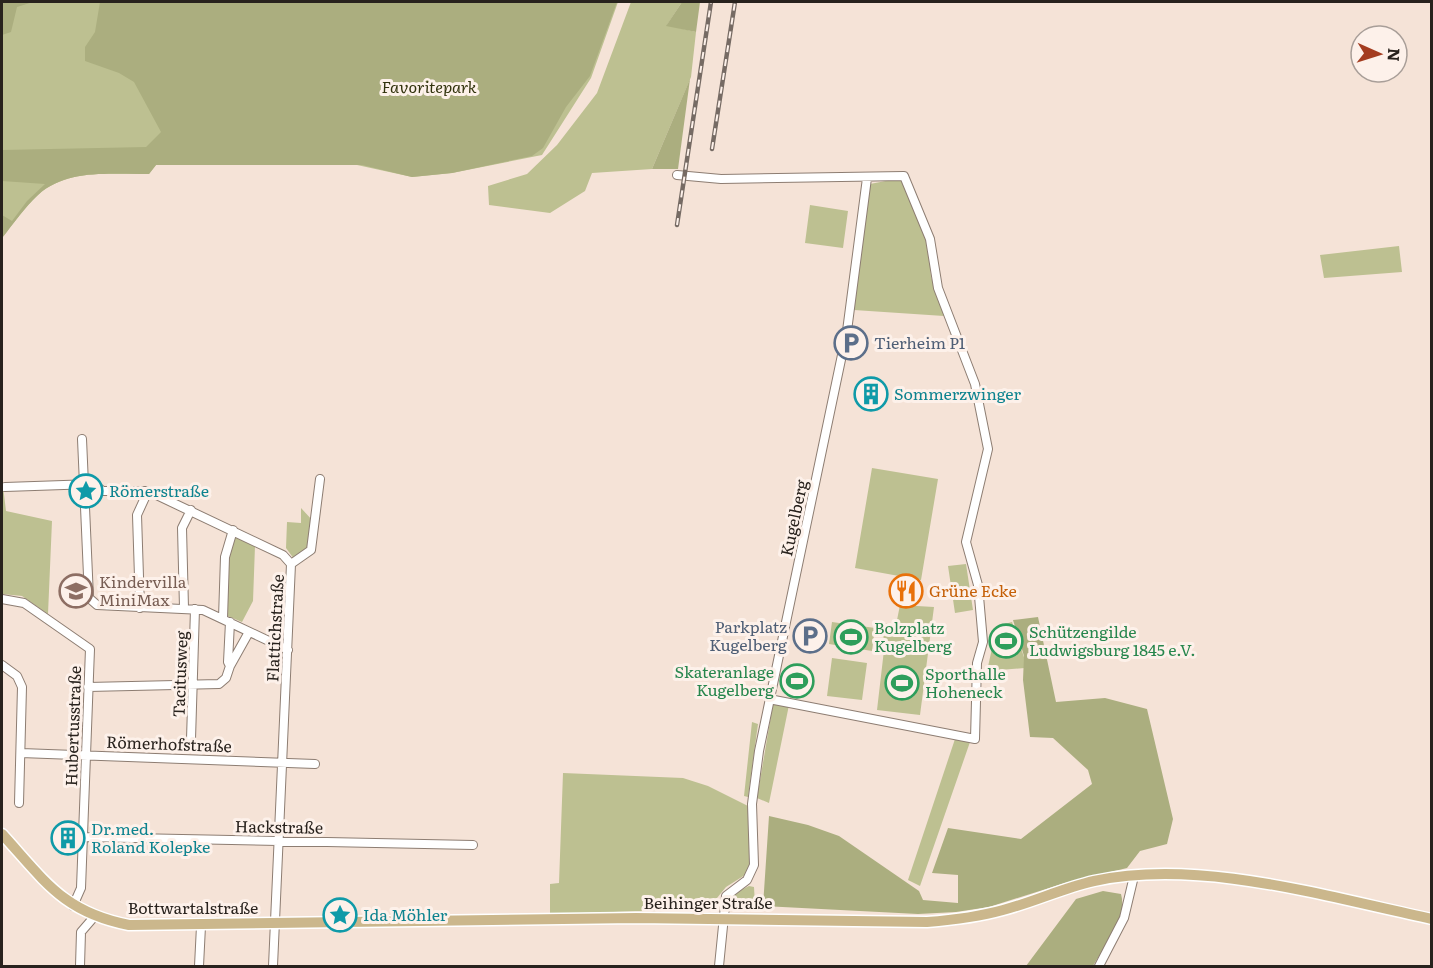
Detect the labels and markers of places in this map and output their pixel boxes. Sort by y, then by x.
parking icon: Tierheim P1 [833,325,869,361]
place label: Tierheim P1 [874,330,966,354]
building icon: Sommerzwinger [853,376,889,412]
place label: Sommerzwinger [894,381,1021,405]
place icon: Römerstraße [68,473,104,509]
place label: Römerstraße [109,478,209,502]
place label: Kindervilla MiniMax [99,569,187,611]
school or university icon: Kindervilla MiniMax [58,573,94,609]
restaurant icon: Grüne Ecke [888,573,924,609]
place label: Grüne Ecke [929,578,1017,602]
place label: Parkplatz Kugelberg [709,614,787,656]
place label: Bolzplatz Kugelberg [874,615,952,657]
parking icon: Parkplatz Kugelberg [792,618,828,654]
sports icon: Bolzplatz Kugelberg [833,619,869,655]
place label: Schützengilde Ludwigsburg 1845 e.V. [1029,619,1196,661]
sports icon: Schützengilde Ludwigsburg 1845 e.V. [988,623,1024,659]
place label: Skateranlage Kugelberg [674,659,774,701]
place label: Sporthalle Hoheneck [925,661,1006,703]
sports icon: Skateranlage Kugelberg [779,663,815,699]
sports icon: Sporthalle Hoheneck [884,665,920,701]
place label: Dr.med. Roland Kolepke [91,816,210,858]
building icon: Dr.med. Roland Kolepke [50,820,86,856]
place icon: Ida Möhler [322,897,358,933]
place label: Ida Möhler [363,902,448,926]

